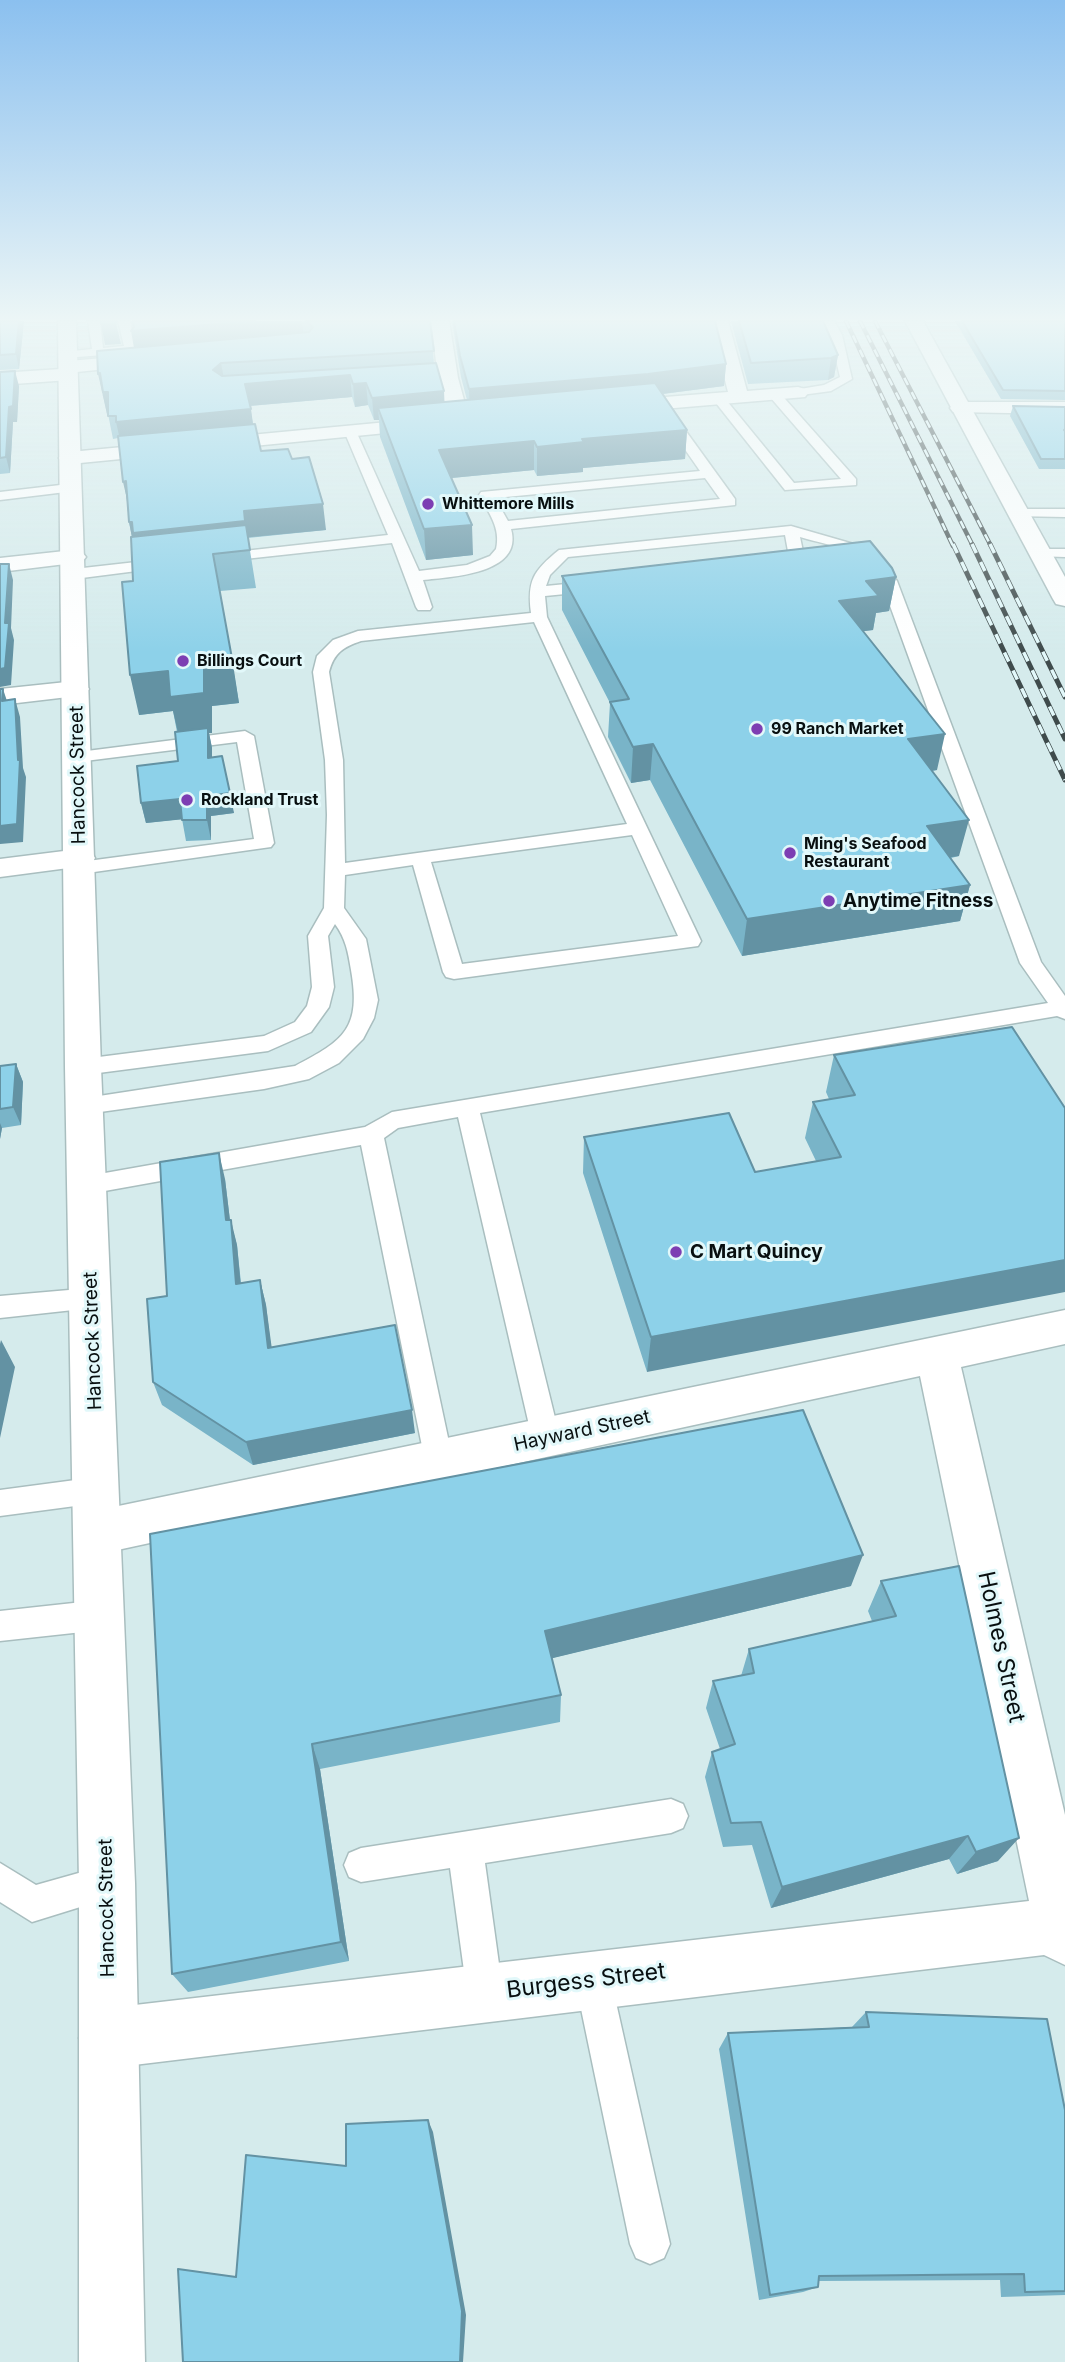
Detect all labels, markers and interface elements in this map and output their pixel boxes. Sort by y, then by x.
place label: Whittemore Mills [442,494,574,514]
marker: Whittemore Mills [420,496,436,512]
place label: Billings Court [197,651,302,671]
marker: Billings Court [175,653,191,669]
street label: Hancock Street [65,706,91,844]
place label: 99 Ranch Market [771,719,904,739]
marker: 99 Ranch Market [749,721,765,737]
place label: Rockland Trust [201,790,318,810]
marker: Rockland Trust [179,792,195,808]
place label: Ming's Seafood Restaurant [804,834,927,872]
marker: Ming's Seafood Restaurant [782,845,798,861]
place label: Anytime Fitness [843,890,993,912]
marker: Anytime Fitness [821,893,837,909]
place label: C Mart Quincy [690,1241,823,1263]
marker: C Mart Quincy [668,1244,684,1260]
street label: Hancock Street [79,1271,107,1411]
street label: Hayward Street [512,1405,652,1457]
street label: Holmes Street [972,1569,1030,1725]
street label: Hancock Street [94,1839,120,1977]
street label: Burgess Street [505,1958,667,2004]

